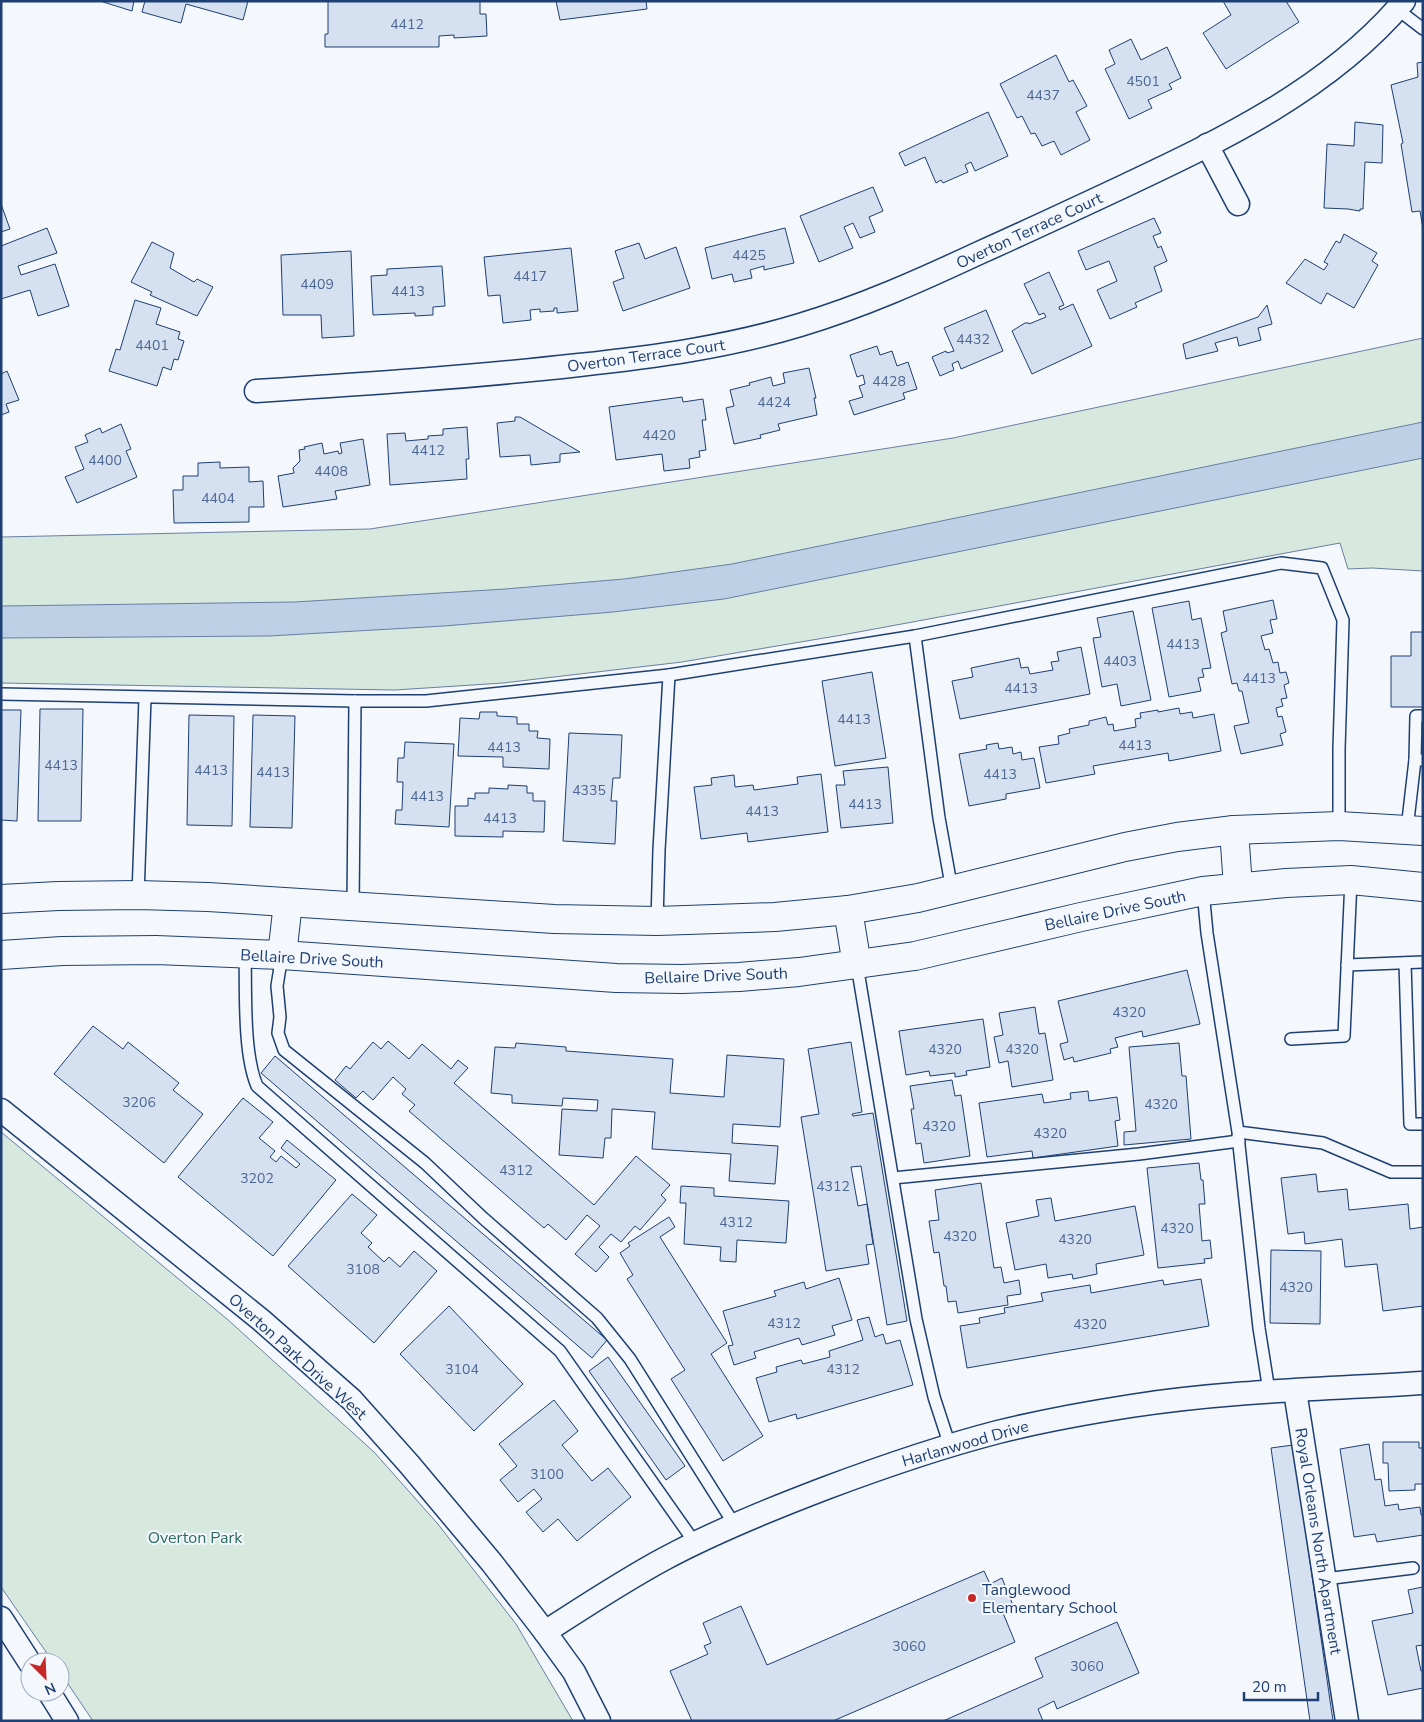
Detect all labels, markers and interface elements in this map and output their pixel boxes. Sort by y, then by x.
house number: 4412 [390,15,424,34]
house number: 4501 [1126,72,1160,91]
house number: 4437 [1026,86,1060,105]
street label: Overton Terrace Court [953,187,1107,275]
house number: 4425 [732,246,766,265]
house number: 4417 [513,267,547,286]
house number: 4409 [300,275,334,294]
house number: 4413 [391,282,425,301]
house number: 4432 [956,330,990,349]
street label: Overton Terrace Court [566,334,727,378]
house number: 4401 [135,336,169,355]
house number: 4428 [872,372,906,391]
house number: 4424 [757,393,791,412]
house number: 4420 [642,426,676,445]
house number: 4412 [411,441,445,460]
house number: 4400 [88,451,122,470]
house number: 4408 [314,462,348,481]
house number: 4404 [201,489,235,508]
house number: 4413 [1166,635,1200,654]
house number: 4403 [1103,652,1137,671]
house number: 4413 [1242,669,1276,688]
house number: 4413 [1004,679,1038,698]
house number: 4413 [837,710,871,729]
house number: 4413 [1118,736,1152,755]
house number: 4413 [487,738,521,757]
house number: 4413 [44,756,78,775]
house number: 4413 [194,761,228,780]
house number: 4413 [256,763,290,782]
house number: 4413 [983,765,1017,784]
house number: 4335 [572,781,606,800]
house number: 4413 [410,787,444,806]
house number: 4413 [848,795,882,814]
house number: 4413 [745,802,779,821]
house number: 4413 [483,809,517,828]
street label: Bellaire Drive South [1043,885,1188,937]
street label: Bellaire Drive South [240,944,384,974]
street label: Bellaire Drive South [644,962,788,990]
house number: 4320 [1112,1003,1146,1022]
house number: 4320 [928,1040,962,1059]
house number: 4320 [1005,1040,1039,1059]
house number: 3206 [122,1093,156,1112]
house number: 4320 [1144,1095,1178,1114]
house number: 4320 [922,1117,956,1136]
house number: 4320 [1033,1124,1067,1143]
house number: 4312 [499,1161,533,1180]
house number: 3202 [240,1169,274,1188]
house number: 4312 [816,1177,850,1196]
house number: 4312 [719,1213,753,1232]
house number: 4320 [1160,1219,1194,1238]
house number: 4320 [943,1227,977,1246]
house number: 4320 [1058,1230,1092,1249]
house number: 3108 [346,1260,380,1279]
house number: 4320 [1279,1278,1313,1297]
street label: Overton Park Drive West [223,1289,372,1425]
house number: 4312 [767,1314,801,1333]
house number: 4320 [1073,1315,1107,1334]
house number: 3104 [445,1360,479,1379]
house number: 4312 [826,1360,860,1379]
street label: Harlanwood Drive [899,1415,1031,1473]
street label: Royal Orleans North Apartment [1289,1426,1347,1656]
house number: 3100 [530,1465,564,1484]
park label: Overton Park [148,1527,243,1549]
place label: Tanglewood Elementary School [982,1579,1118,1619]
marker: Tanglewood Elementary School [966,1592,978,1604]
house number: 3060 [892,1637,926,1656]
north arrow [20,1652,70,1702]
house number: 3060 [1070,1657,1104,1676]
scale bar [1244,1670,1318,1702]
text: 20 m [1252,1677,1287,1697]
text: N [41,1678,59,1699]

